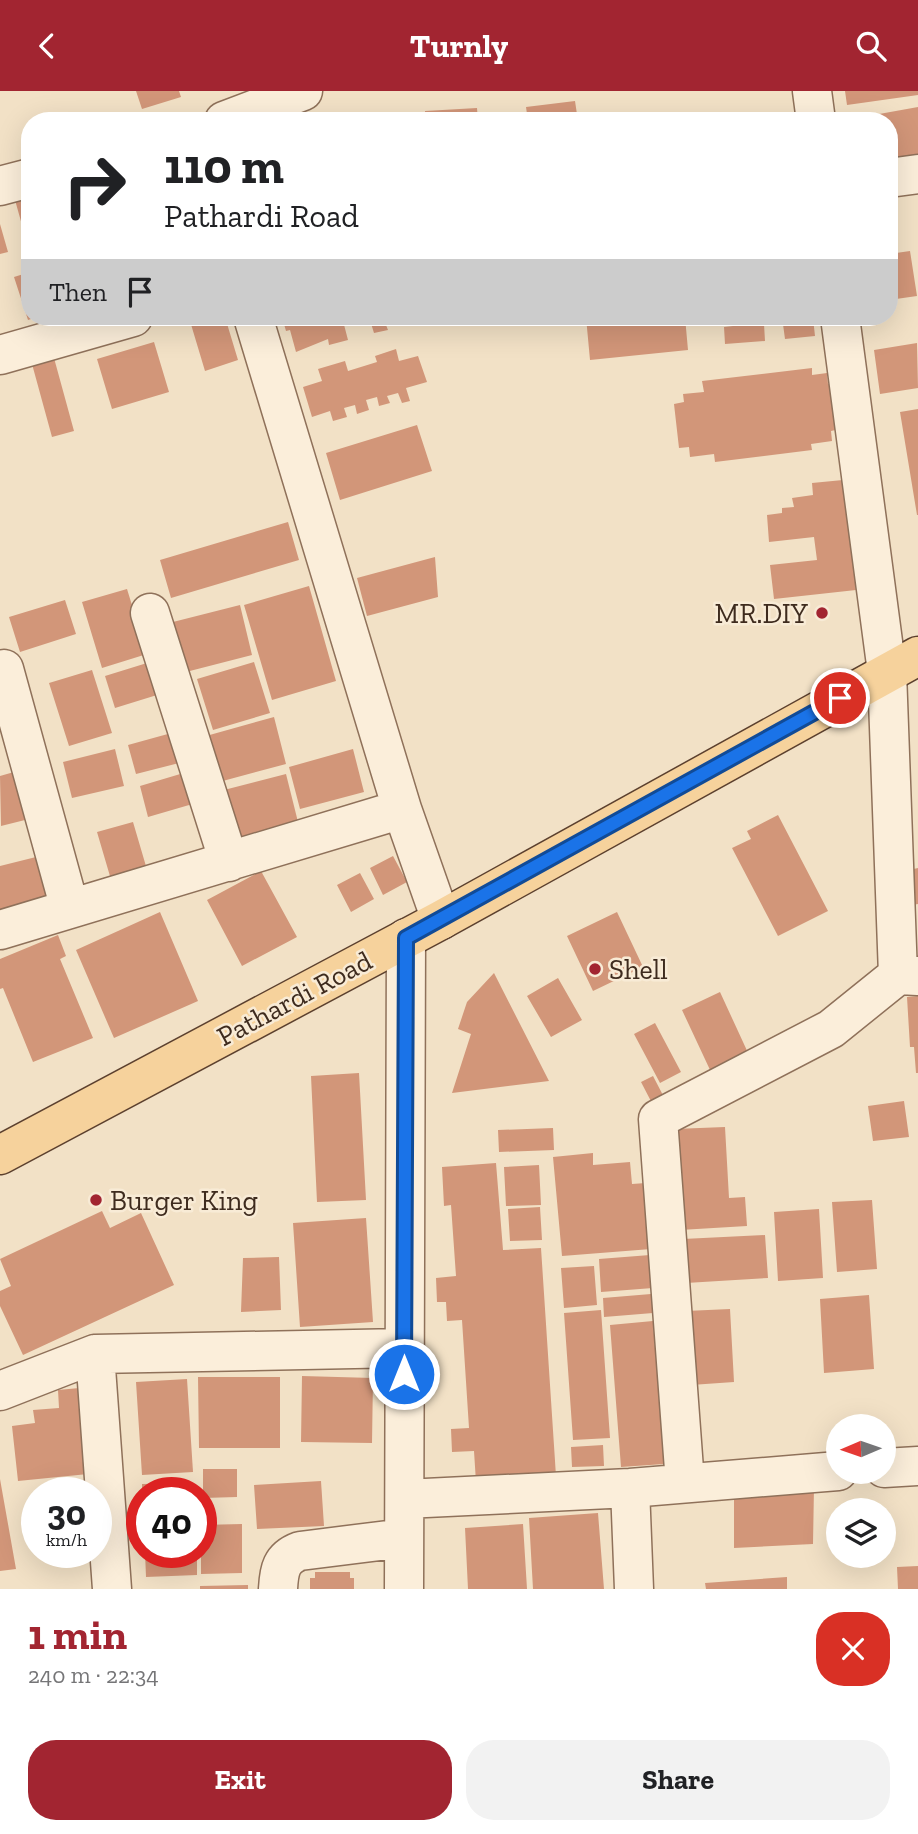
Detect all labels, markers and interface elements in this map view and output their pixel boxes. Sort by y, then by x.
icon: back [28,27,66,65]
text: Turnly [410,27,508,65]
icon: search [852,27,890,65]
text: 110 m [164,137,284,196]
icon: right [49,140,140,231]
text: Pathardi Road [164,197,359,235]
icon: arrive [121,273,159,311]
text: Then [49,276,107,308]
place label: MR.DIY [715,597,809,630]
marker: MR.DIY [814,605,830,621]
pin [810,668,870,728]
icon: arrive [821,679,859,717]
street label: Pathardi Road [211,944,377,1053]
place label: Shell [609,953,668,986]
marker: Shell [587,961,603,977]
place label: Burger King [110,1184,258,1217]
marker: Burger King [88,1192,104,1208]
position arrow [367,1337,441,1411]
north arrow [826,1414,896,1484]
map controls [826,1414,896,1568]
speed limit sign: 40 [126,1477,217,1568]
text: 30 [47,1492,86,1534]
button: layers [826,1498,896,1568]
text: km/h [46,1529,87,1551]
text: 1 min [28,1609,127,1660]
button: close [816,1612,890,1686]
text: 240 m · 22:34 [28,1661,159,1689]
button: Exit [28,1740,452,1820]
button: Share [466,1740,890,1820]

